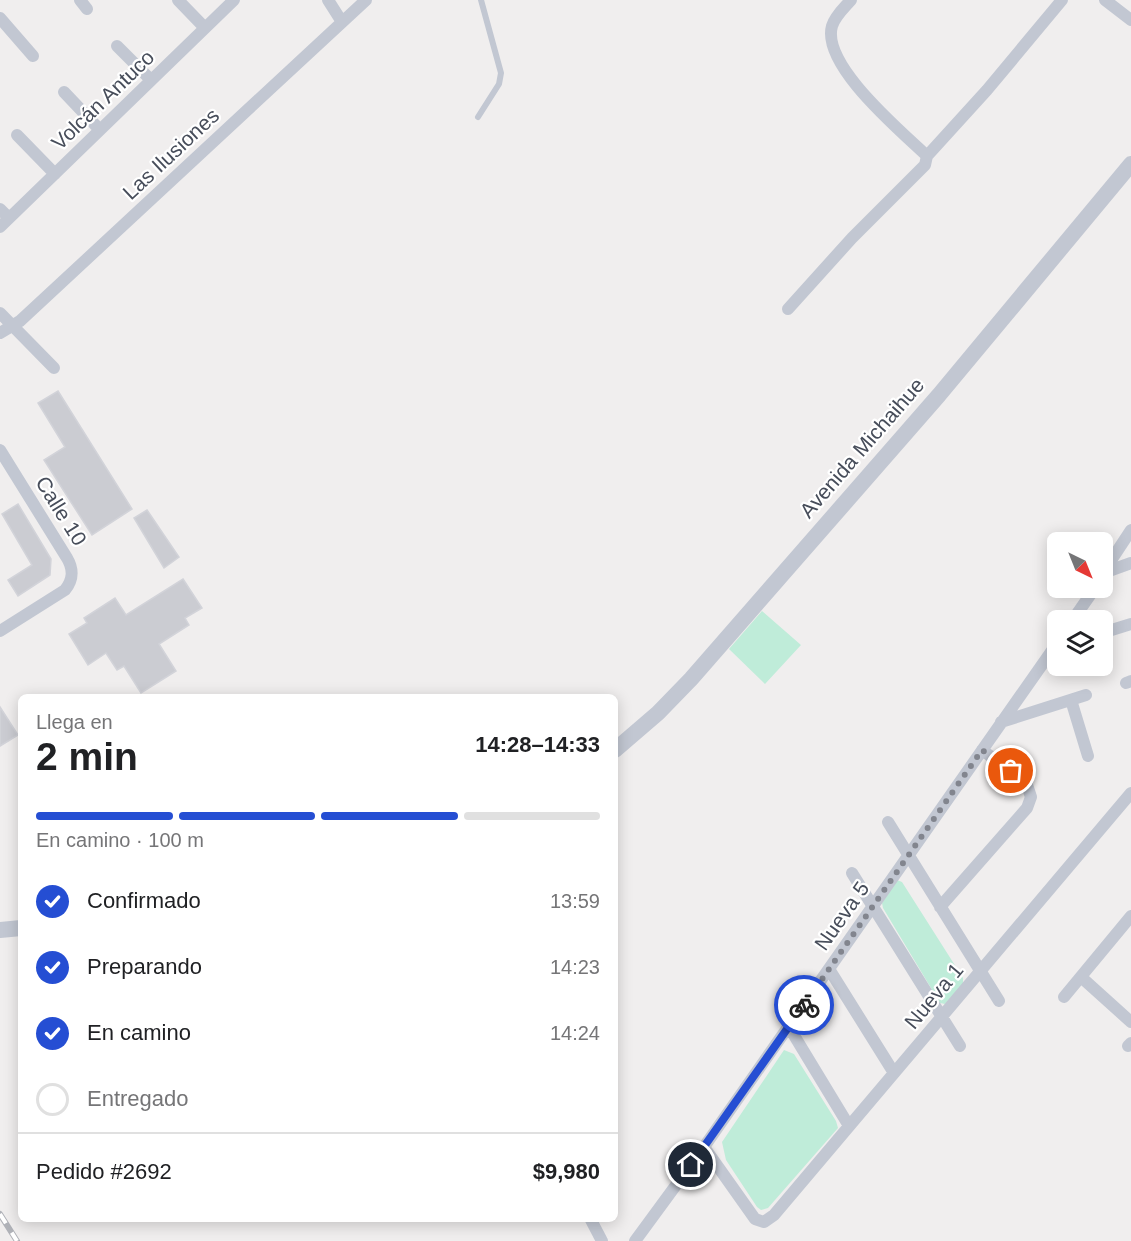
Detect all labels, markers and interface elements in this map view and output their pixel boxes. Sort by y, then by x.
street label: Volcán Antuco [47,45,159,154]
street label: Las Ilusiones [118,103,223,204]
street label: Avenida Michaihue [795,373,928,522]
street label: Calle 10 [31,472,92,550]
north arrow [1047,532,1113,598]
map controls [1047,532,1113,676]
button: layers [1047,610,1113,676]
text: Llega en [36,711,113,733]
text: 14:28–14:33 [475,732,600,757]
text: 2 min [36,735,138,778]
pin [985,745,1036,796]
icon: bag [994,754,1027,787]
text: En camino · 100 m [36,829,204,851]
street label: Nueva 5 [810,877,873,954]
icon: check [36,885,69,918]
text: Confirmado [87,888,201,913]
text: 13:59 [550,890,600,912]
icon: check [36,951,69,984]
text: Preparando [87,954,202,979]
text: 14:23 [550,956,600,978]
street label: Nueva 1 [900,958,968,1033]
courier [774,975,834,1035]
icon: bike [788,989,821,1022]
icon: check [36,1017,69,1050]
text: En camino [87,1020,191,1045]
text: 14:24 [550,1022,600,1044]
text: Entregado [87,1086,189,1111]
pin [665,1139,716,1190]
icon: home [674,1148,707,1181]
text: Pedido #2692 [36,1159,172,1184]
text: $9,980 [533,1159,600,1184]

